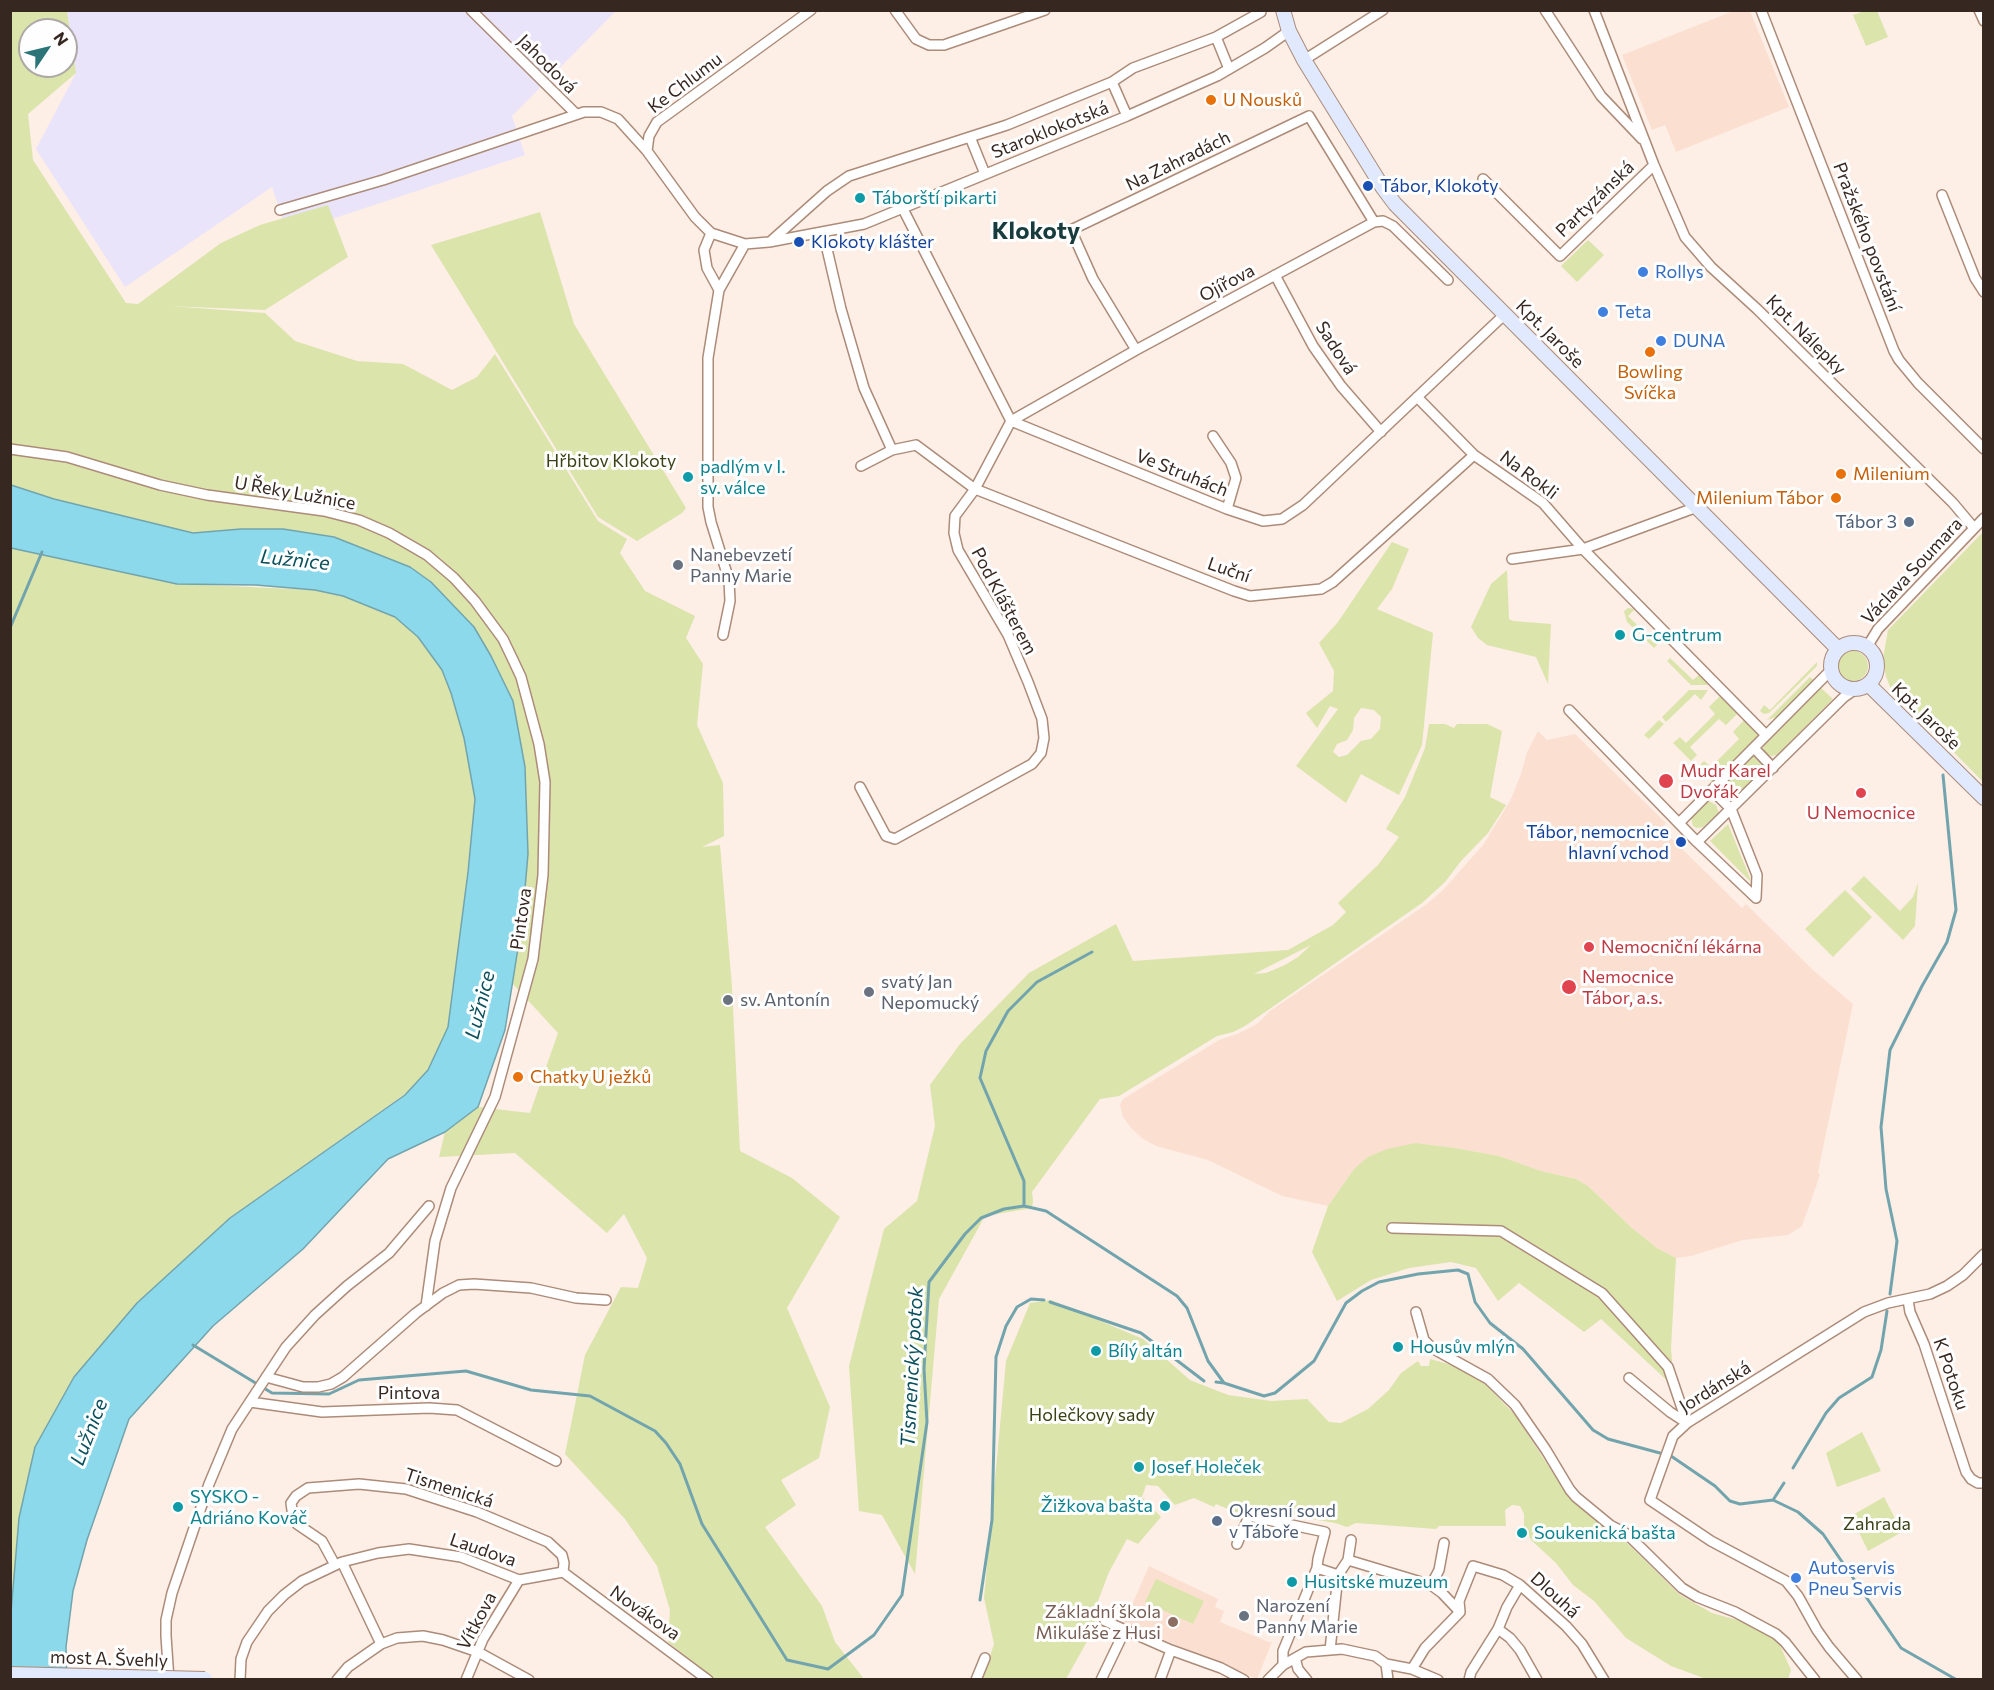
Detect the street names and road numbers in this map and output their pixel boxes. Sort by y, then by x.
street label: Jahodová [513,30,581,98]
street label: Ke Chlumu [644,48,726,118]
street label: Staroklokotská [988,97,1112,163]
street label: Na Zahradách [1122,126,1234,196]
street label: Partyzánská [1551,156,1639,242]
street label: Pražského povstání [1829,159,1905,315]
street label: Ojířova [1196,259,1258,307]
street label: Kpt. Nálepky [1761,290,1851,380]
street label: Kpt. Jaroše [1511,295,1589,373]
street label: Sadová [1311,317,1361,379]
street label: Ve Struhách [1133,445,1231,501]
street label: Na Rokli [1496,446,1562,504]
street label: U Řeky Lužnice [233,472,357,514]
street label: Václava Soumara [1857,513,1967,629]
street label: Pod Klášterem [967,544,1041,658]
street label: Luční [1205,553,1253,587]
street label: Kpt. Jaroše [1887,678,1965,754]
street label: Pintova [506,887,536,951]
street label: K Potoku [1929,1335,1973,1413]
street label: Jordánská [1675,1357,1755,1417]
street label: Pintova [378,1382,440,1404]
street label: Tismenická [402,1463,496,1513]
street label: Laudova [447,1529,519,1571]
street label: Dlouhá [1526,1567,1584,1623]
street label: Novákova [606,1581,684,1645]
street label: Vítkova [453,1588,501,1654]
street label: most A. Švehly [50,1646,168,1672]

